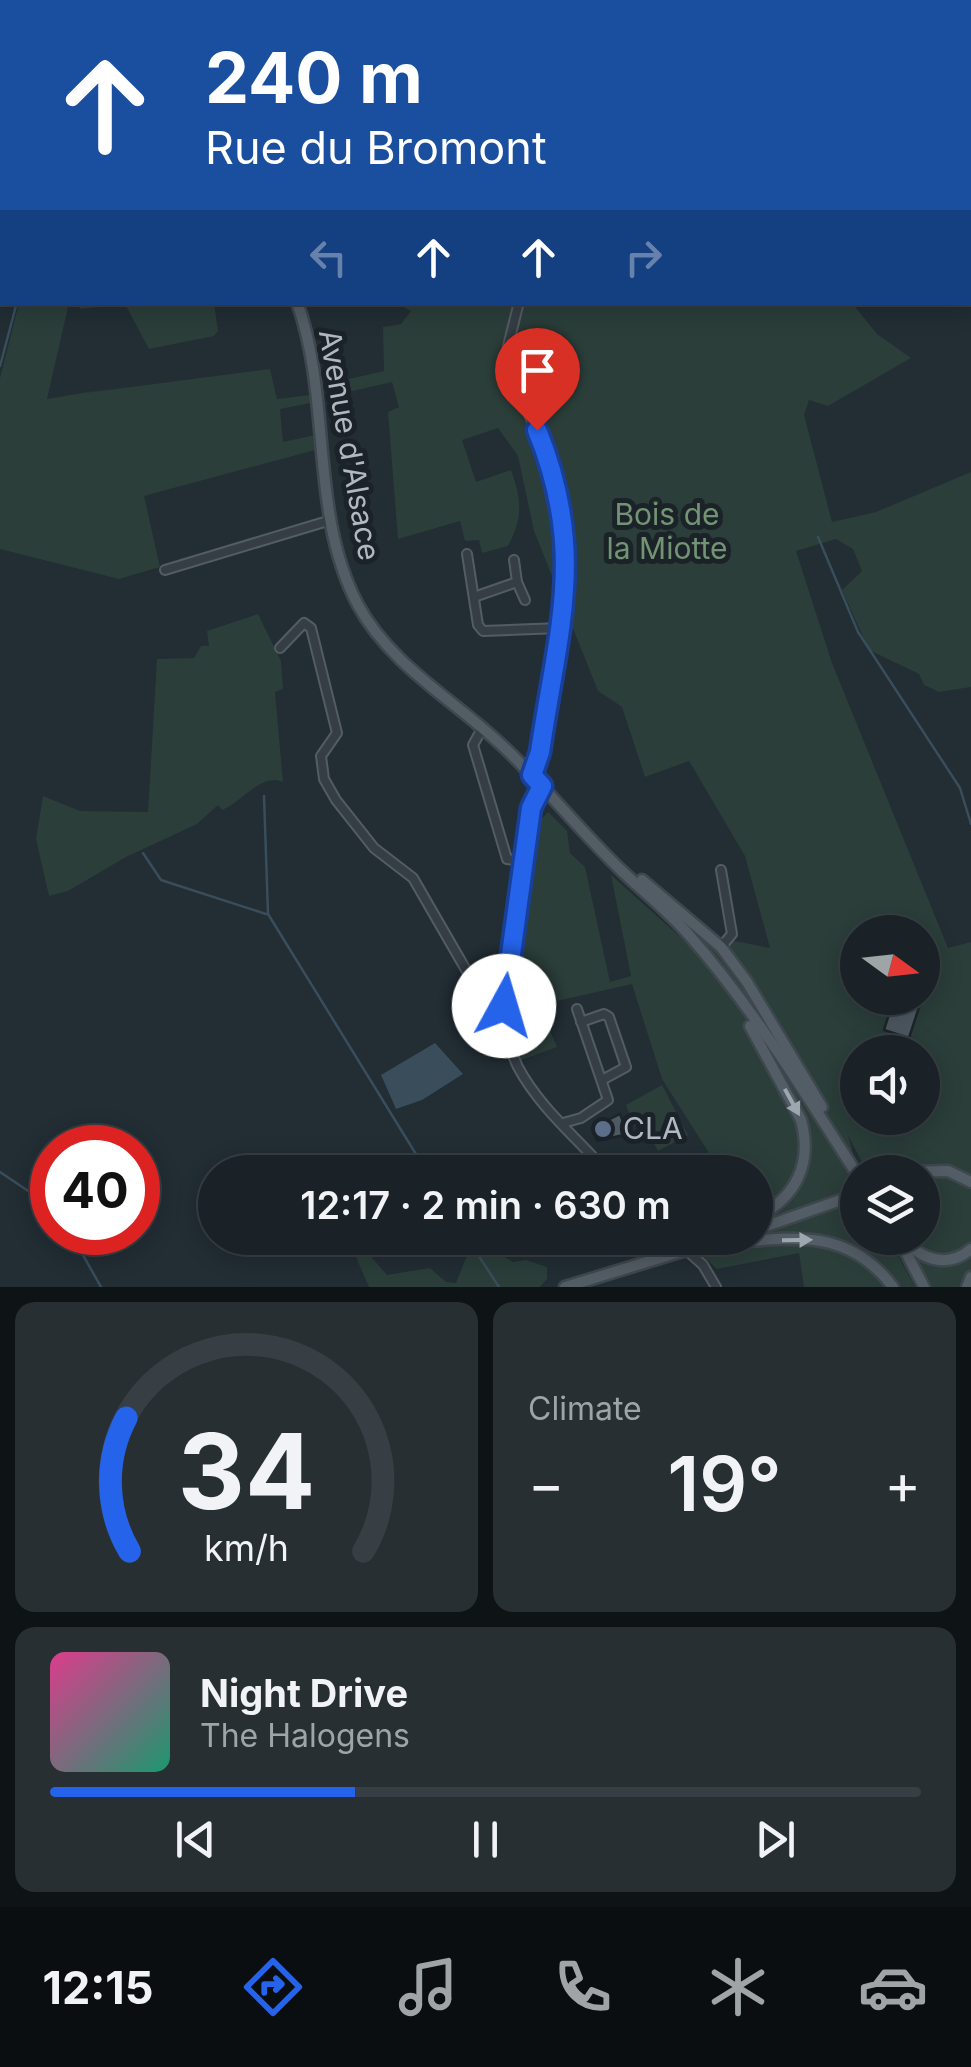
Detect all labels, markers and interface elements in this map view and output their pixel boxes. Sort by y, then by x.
text: 240 m [205,35,423,120]
icon: ahead [40,40,170,170]
text: Rue du Bromont [205,120,547,175]
icon: left [301,230,356,285]
icon: ahead [406,230,461,285]
icon: ahead [511,230,566,285]
icon: right [616,230,671,285]
street label: Avenue d'Alsace [312,326,388,563]
pin [495,328,580,431]
icon: arrive [510,343,565,398]
park label: Bois de la Miotte [607,496,728,566]
north arrow [840,915,940,1015]
map controls [840,915,940,1255]
position arrow [452,954,556,1058]
button: sound [840,1035,940,1135]
one-way arrow [782,1088,800,1116]
place label: CLA [623,1110,683,1146]
marker: CLA [592,1118,614,1140]
speed limit sign: 40 [30,1125,160,1255]
button: layers [840,1155,940,1255]
text: 12:17 · 2 min · 630 m [300,1182,671,1228]
one-way arrow [781,1232,813,1248]
text: Climate [528,1389,642,1428]
text: 34 [178,1408,315,1534]
text: 19° [667,1438,782,1529]
text: − [528,1451,564,1517]
text: + [885,1451,921,1517]
text: km/h [204,1526,289,1570]
text: Night Drive [200,1670,408,1716]
text: The Halogens [200,1716,410,1755]
icon: previous [168,1812,223,1867]
icon: pause [458,1812,513,1867]
icon: next [748,1812,803,1867]
icon: directions [238,1952,308,2022]
icon: music [393,1952,463,2022]
icon: phone [548,1952,618,2022]
icon: climate [703,1952,773,2022]
icon: car [858,1952,928,2022]
text: 12:15 [43,1960,153,2015]

